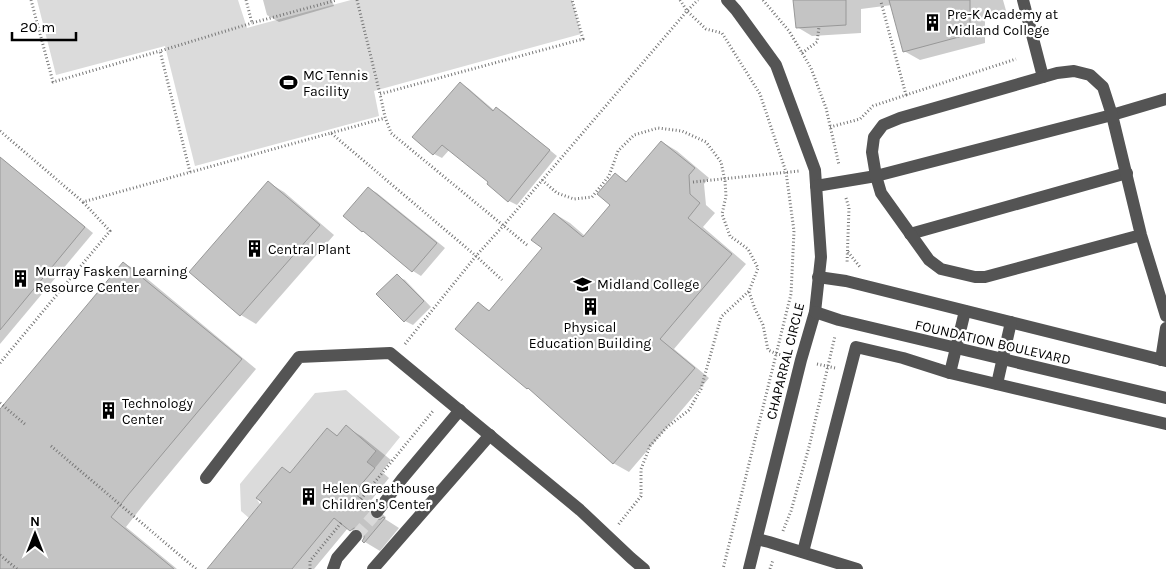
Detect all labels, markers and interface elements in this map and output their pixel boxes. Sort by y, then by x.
place label: Pre-K Academy at Midland College [947,6,1058,39]
scale bar [12,10,76,42]
building icon: Pre-K Academy at Midland College [923,12,943,32]
text: 20 m [20,18,55,36]
place label: MC Tennis Facility [303,67,368,100]
sports icon: MC Tennis Facility [279,73,299,93]
building icon: Central Plant [244,239,264,259]
place label: Central Plant [268,241,351,258]
place label: Murray Fasken Learning Resource Center [35,263,187,296]
building icon: Murray Fasken Learning Resource Center [11,269,31,289]
school or university icon: Midland College [573,274,593,294]
place label: Midland College [597,276,699,293]
building icon: Physical Education Building [580,297,600,317]
street label: CHAPARRAL CIRCLE [763,301,808,422]
street label: FOUNDATION BOULEVARD [913,316,1072,369]
place label: Physical Education Building [529,319,651,352]
place label: Technology Center [122,395,194,428]
building icon: Technology Center [98,401,118,421]
place label: Helen Greathouse Children's Center [322,480,435,513]
building icon: Helen Greathouse Children's Center [298,486,318,506]
north arrow [10,509,60,559]
text: N [30,513,40,530]

